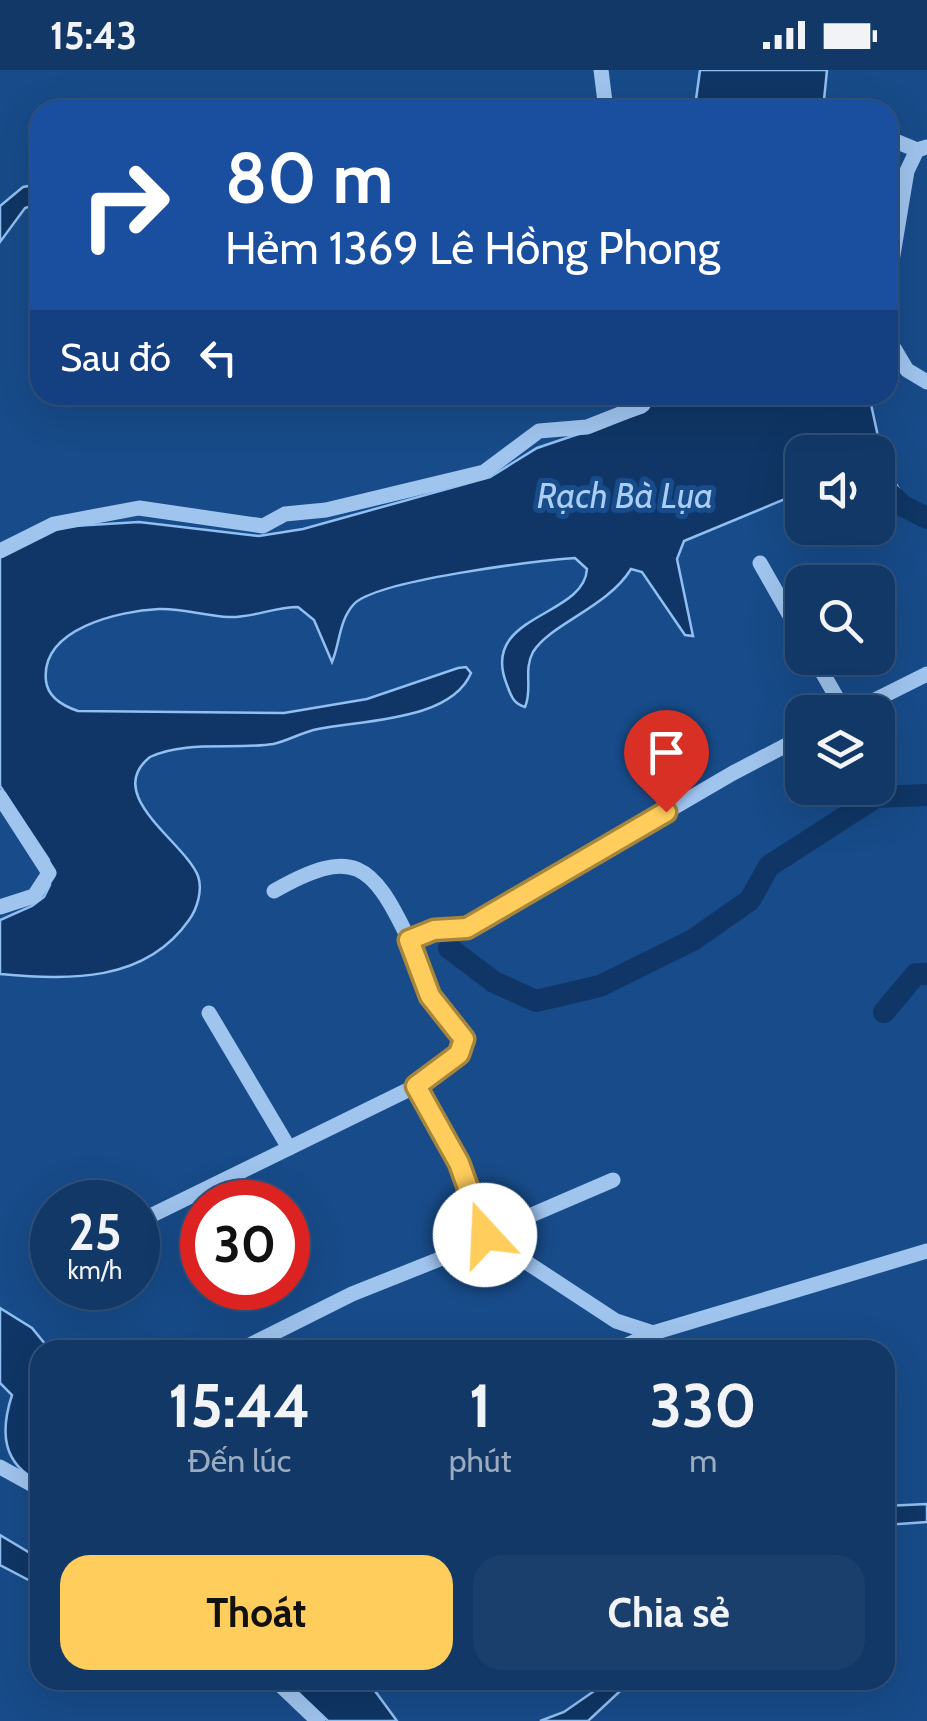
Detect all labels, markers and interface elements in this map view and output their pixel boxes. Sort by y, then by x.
text: 15:43 [50,12,137,59]
text: 80 m [225,135,393,221]
icon: right [60,140,190,270]
text: Hẻm 1369 Lê Hồng Phong [225,221,720,275]
icon: left [191,330,246,385]
text: Sau đó [60,334,171,381]
map controls [785,435,895,805]
button: sound [785,435,895,545]
water label: Rạch Bà Lụa [537,474,713,517]
button: search [785,565,895,675]
button: layers [785,695,895,805]
pin [624,710,709,813]
icon: arrive [639,725,694,780]
speed limit sign: 30 [180,1180,310,1310]
position arrow [433,1183,537,1287]
text: 25 [68,1202,122,1263]
text: km/h [68,1255,122,1285]
text: 15:44 [168,1369,310,1442]
text: 1 [469,1369,491,1442]
text: 330 [650,1369,757,1442]
text: Đến lúc [188,1441,291,1480]
text: phút [449,1441,511,1480]
text: m [689,1441,717,1480]
button: Thoát [60,1555,453,1670]
button: Chia sẻ [473,1555,865,1670]

